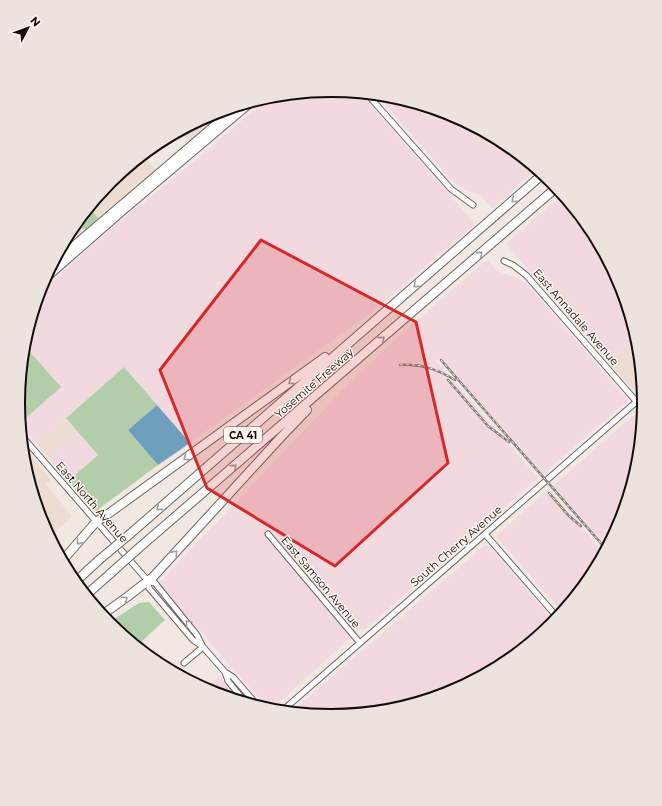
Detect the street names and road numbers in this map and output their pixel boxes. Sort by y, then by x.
street label: East Annadale Avenue [530,266,622,369]
street label: Yosemite Freeway [272,345,356,421]
road number: CA 41 [224,427,262,443]
street label: East North Avenue [53,458,131,546]
street label: South Cherry Avenue [407,502,505,590]
street label: East Samson Avenue [279,533,364,631]

